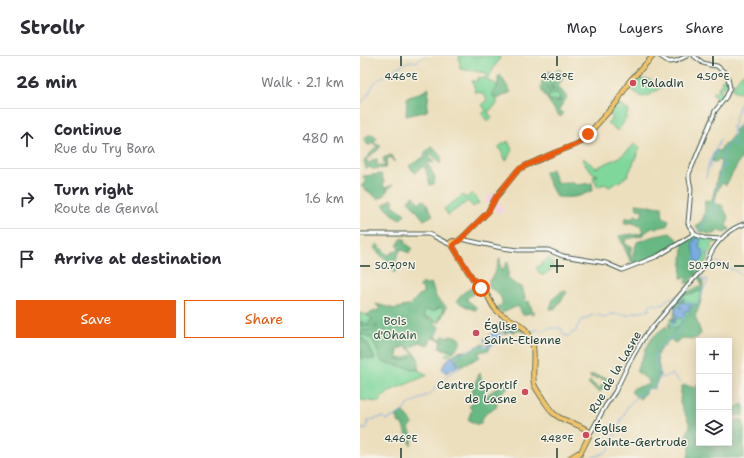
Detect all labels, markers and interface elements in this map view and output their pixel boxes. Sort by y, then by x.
text: Strollr [20,15,85,40]
text: Map [567,19,597,37]
text: Layers [619,19,663,37]
text: Share [685,19,724,37]
text: 4.46°E [384,70,418,83]
text: 4.48°E [540,70,574,83]
text: 4.50°E [696,70,730,83]
text: 26 min [16,71,77,93]
text: Walk · 2.1 km [261,74,344,91]
place label: Paladin [641,75,684,91]
marker: Paladin [628,78,638,88]
text: Continue [54,120,122,140]
route end [579,125,597,143]
icon: ahead [16,128,38,150]
text: 480 m [302,130,344,147]
text: Rue du Try Bara [54,140,155,157]
text: Turn right [54,180,134,200]
icon: right [16,188,38,210]
text: 1.6 km [305,190,344,207]
text: Route de Genval [54,200,158,217]
icon: arrive [16,248,38,270]
text: Arrive at destination [54,249,222,269]
text: 50.70°N [375,259,415,272]
text: 50.70°N [689,259,729,272]
route start [472,279,490,297]
button: Save [16,300,176,338]
button: Share [184,300,344,338]
park label: Bois d'Ohain [373,313,417,343]
place label: Église Saint-Etienne [484,318,561,348]
marker: Église Saint-Etienne [471,328,481,338]
street label: Rue de la Lasne [585,328,645,416]
map controls [696,338,732,446]
button: + [696,338,732,374]
button: − [696,374,732,410]
place label: Centre Sportif de Lasne [437,377,518,407]
marker: Centre Sportif de Lasne [520,387,530,397]
button: layers [696,410,732,446]
place label: Église Sainte-Gertrude [594,420,688,450]
marker: Église Sainte-Gertrude [581,430,591,440]
text: 4.46°E [384,432,418,445]
text: 4.48°E [540,432,574,445]

